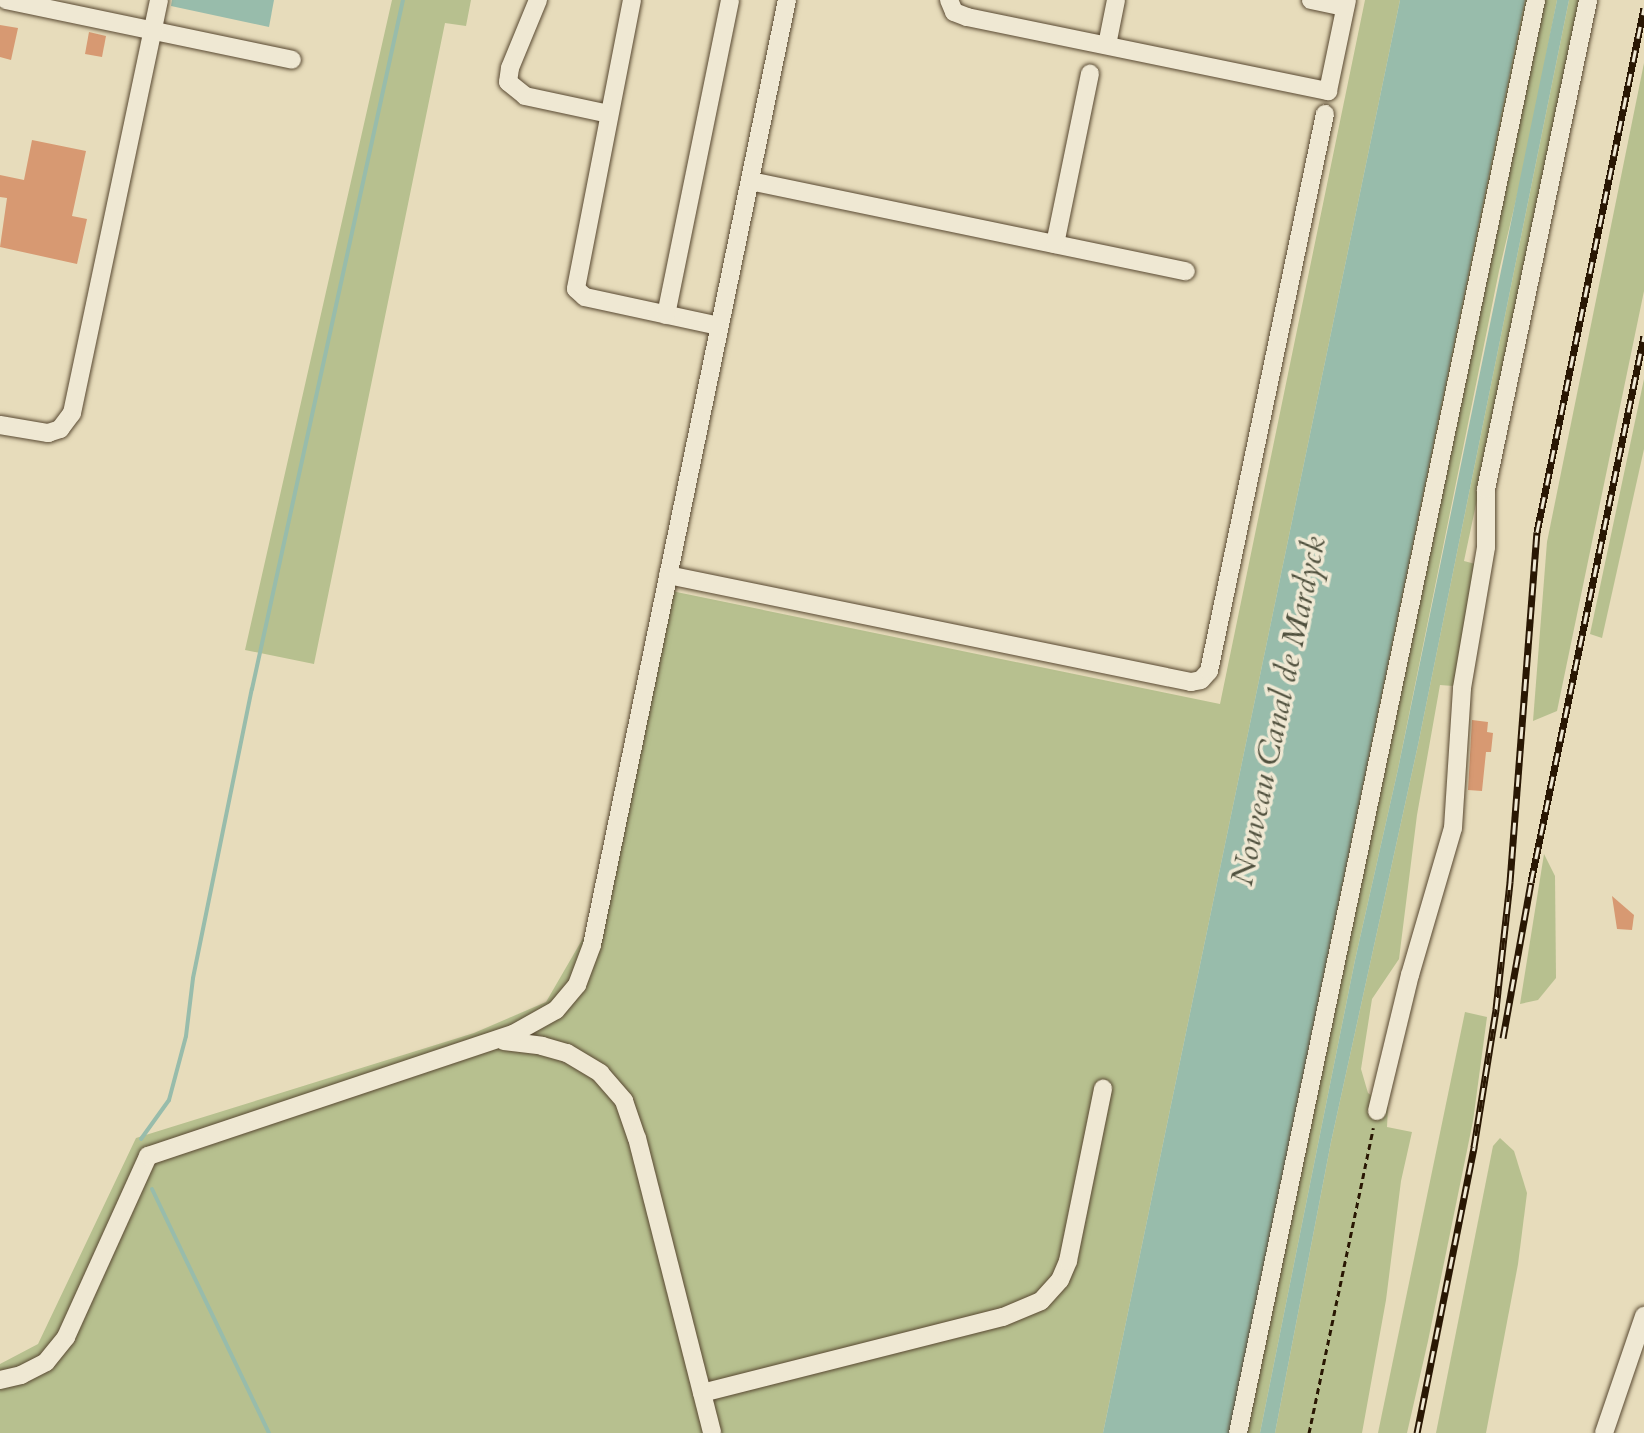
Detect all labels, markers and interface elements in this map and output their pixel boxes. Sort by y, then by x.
water label: Nouveau Canal de Mardyck [1223,533,1335,889]

